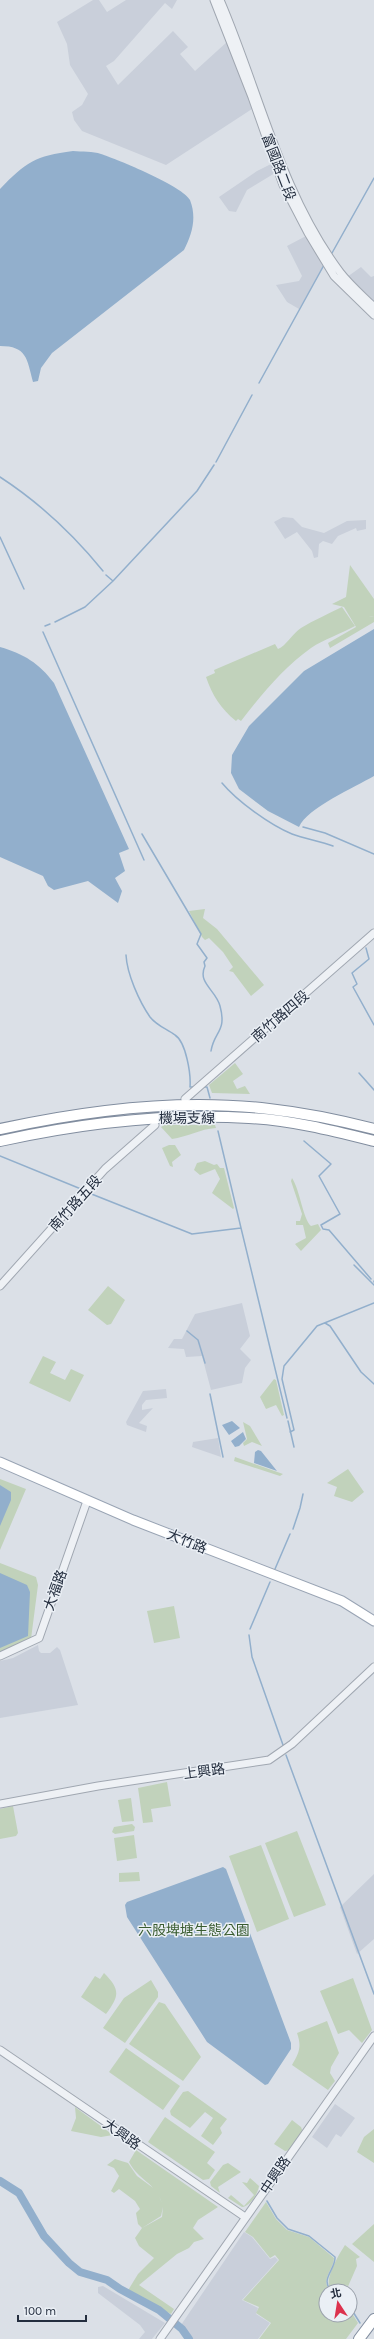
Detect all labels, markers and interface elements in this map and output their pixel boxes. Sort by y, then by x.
street label: 富國路二段 [258,131,299,203]
street label: 南竹路四段 [248,987,312,1046]
street label: 機場支線 [159,1110,215,1127]
street label: 南竹路五段 [46,1172,105,1235]
street label: 大竹路 [164,1526,209,1557]
street label: 大福路 [40,1568,71,1613]
street label: 上興路 [182,1760,226,1783]
park label: 六股埤塘生態公園 [138,1922,250,1939]
street label: 大興路 [100,2115,144,2153]
street label: 中興路 [257,2153,294,2197]
north arrow [318,2283,358,2323]
text: 北 [329,2286,343,2301]
scale bar [18,2297,86,2323]
text: 100 m [24,2304,56,2318]

